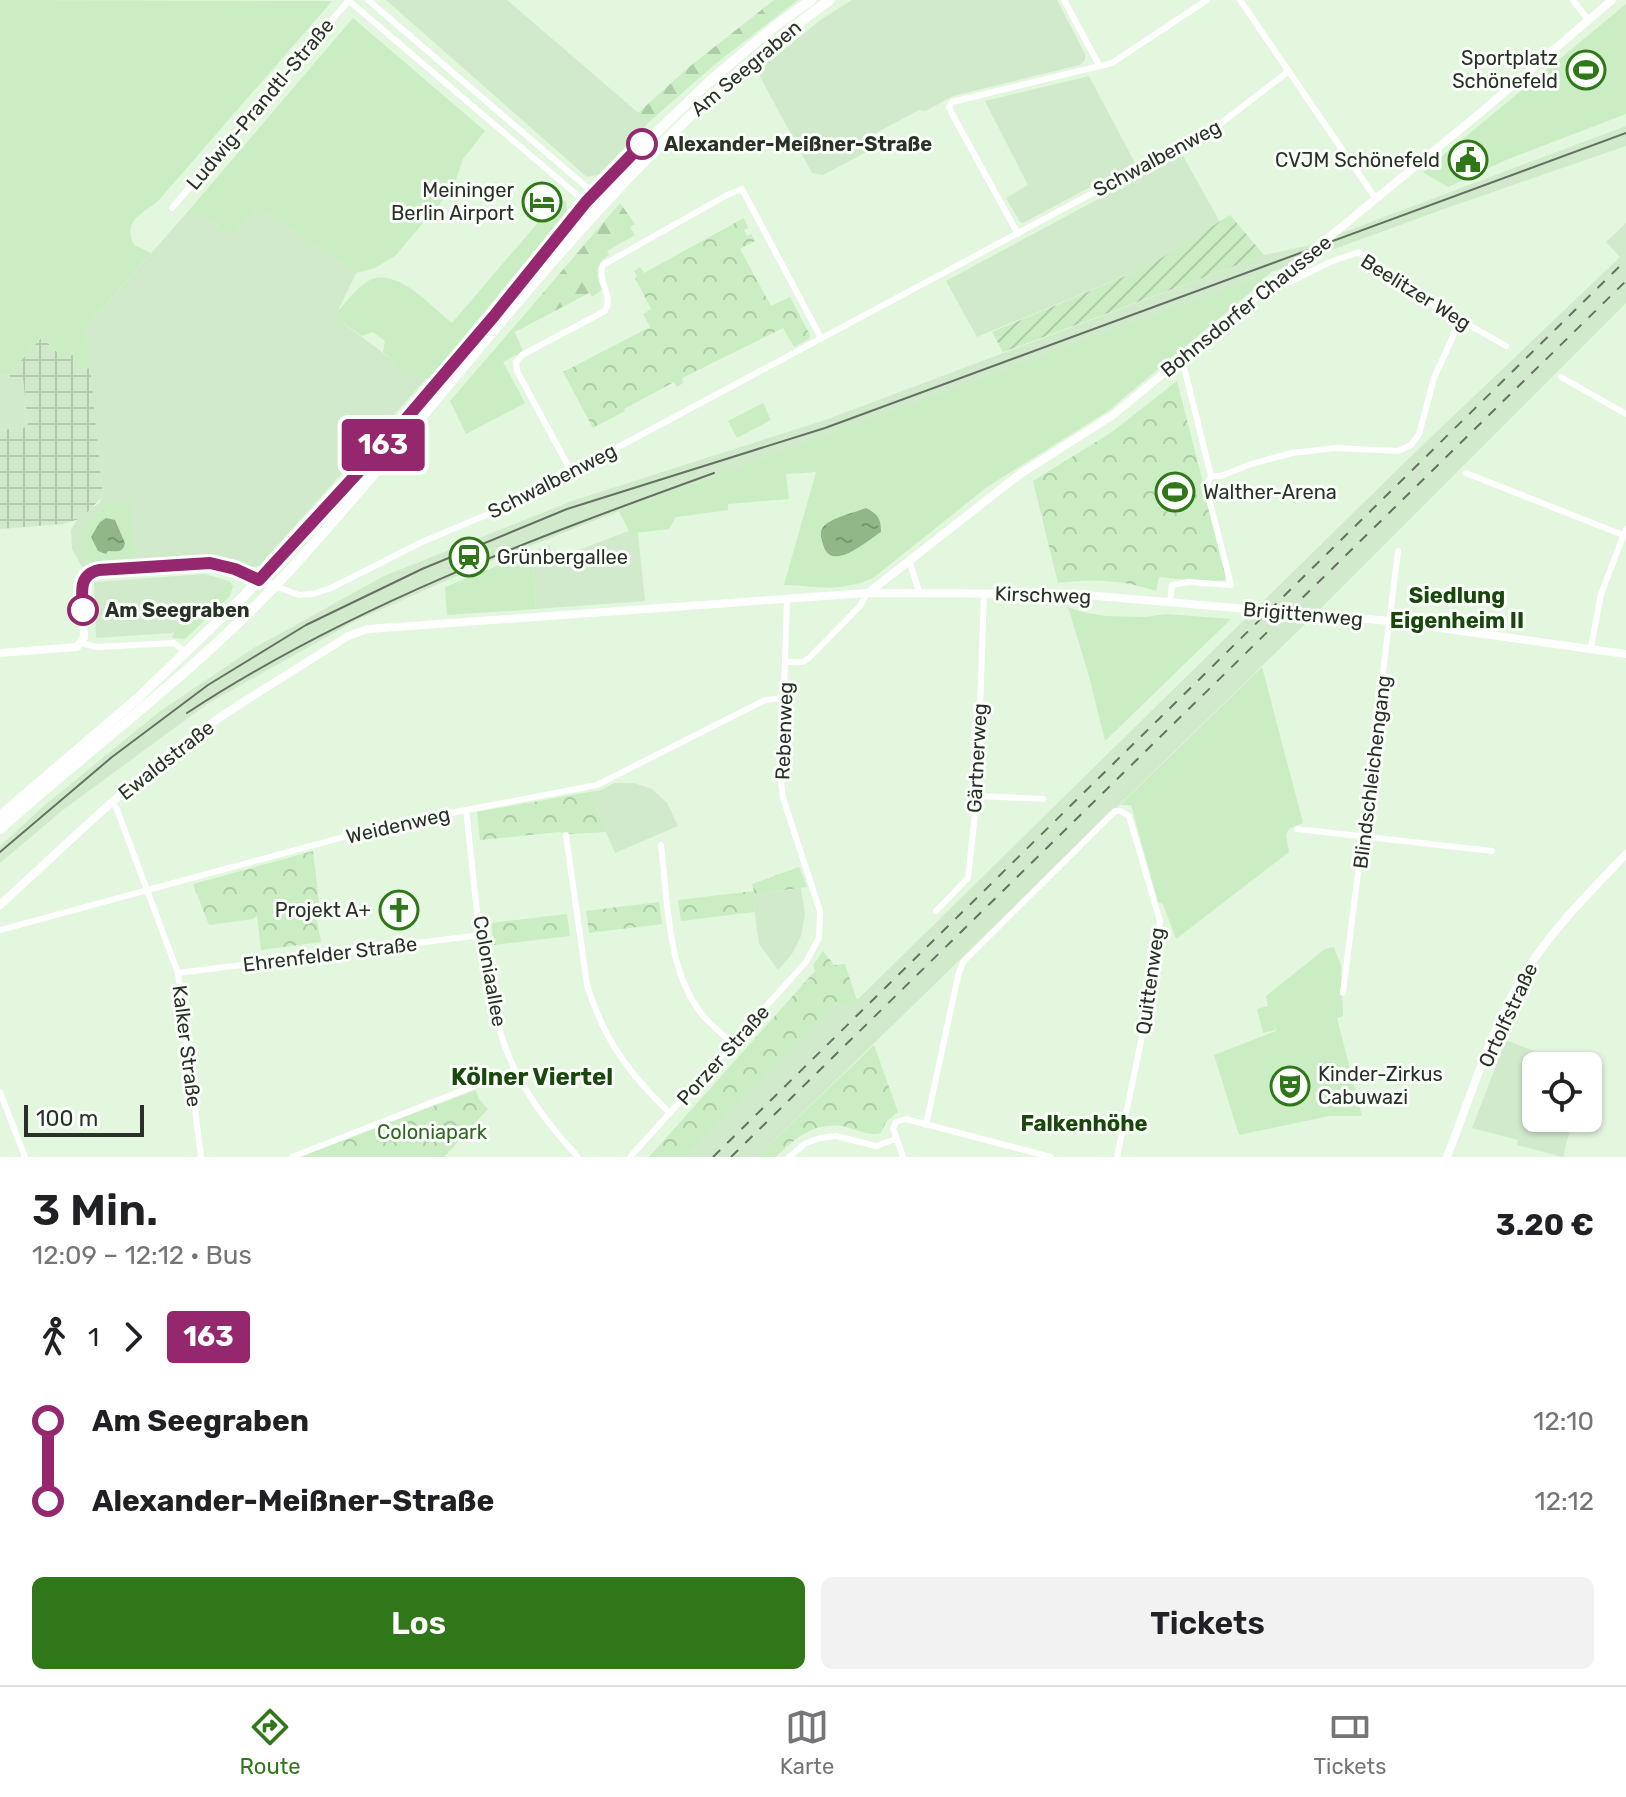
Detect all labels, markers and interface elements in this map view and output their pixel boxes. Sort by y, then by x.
street label: Ludwig-Prandtl-Straße [181,13,339,195]
street label: Am Seegraben [686,15,806,121]
place label: Sportplatz Schönefeld [1452,46,1558,93]
sports icon: Sportplatz Schönefeld [1565,49,1607,91]
street label: Schwalbenweg [1089,114,1225,202]
marker: Alexander-Meißner-Straße [627,129,657,159]
place label: Alexander-Meißner-Straße [664,132,932,156]
public building icon: CVJM Schönefeld [1447,139,1489,181]
place label: CVJM Schönefeld [1275,148,1440,172]
place label: Meininger Berlin Airport [391,178,514,225]
hotel icon: Meininger Berlin Airport [521,181,563,223]
street label: Bohnsdorfer Chaussee [1156,230,1336,382]
street label: Beelitzer Weg [1357,249,1475,335]
line badge: 163 [337,419,429,471]
text: 163 [358,428,408,461]
street label: Schwalbenweg [484,438,620,524]
sports icon: Walther-Arena [1154,471,1196,513]
place label: Walther-Arena [1203,480,1337,504]
station icon: Grünbergallee [448,536,490,578]
place label: Grünbergallee [497,545,628,569]
street label: Kirschweg [994,581,1092,609]
district label: Siedlung Eigenheim II [1390,582,1524,634]
marker: Am Seegraben [68,595,98,625]
street label: Brigittenweg [1242,597,1364,631]
place label: Am Seegraben [105,598,250,622]
street label: Blindschleichengang [1348,674,1396,870]
street label: Rebenweg [770,682,798,780]
street label: Gärtnerweg [962,702,992,814]
street label: Ewaldstraße [113,715,219,805]
street label: Weidenweg [344,801,452,849]
church icon: Projekt A+ [378,889,420,931]
place label: Projekt A+ [275,898,371,922]
street label: Coloniaallee [468,914,512,1028]
street label: Quittenweg [1131,926,1169,1036]
street label: Ehrenfelder Straße [242,931,418,977]
street label: Ortolfstraße [1473,959,1543,1071]
street label: Kalker Straße [168,984,206,1108]
street label: Porzer Straße [672,1000,774,1110]
map controls [1522,1052,1602,1132]
button: locate [1522,1052,1602,1132]
place label: Kinder-Zirkus Cabuwazi [1318,1062,1443,1109]
district label: Kölner Viertel [451,1063,613,1091]
theatre icon: Kinder-Zirkus Cabuwazi [1269,1065,1311,1107]
scale bar [24,1101,144,1137]
text: 100 m [36,1105,98,1132]
district label: Falkenhöhe [1020,1110,1148,1137]
park label: Coloniapark [377,1120,488,1144]
text: 3 Min. [32,1184,158,1236]
text: 3.20 € [1496,1207,1594,1243]
text: 12:09 – 12:12 · Bus [32,1240,252,1271]
icon: walk [32,1315,76,1359]
icon: forward [111,1315,155,1359]
text: 163 [183,1320,234,1353]
text: 1 [88,1322,99,1353]
text: Am Seegraben [92,1403,309,1439]
text: 12:10 [1533,1406,1594,1437]
text: Alexander-Meißner-Straße [92,1483,494,1519]
text: 12:12 [1535,1486,1594,1517]
button: Los [32,1577,805,1669]
button: Tickets [821,1577,1594,1669]
tab: Route [240,1705,301,1780]
tab: Karte [780,1705,834,1780]
tab: Tickets [1313,1705,1386,1780]

